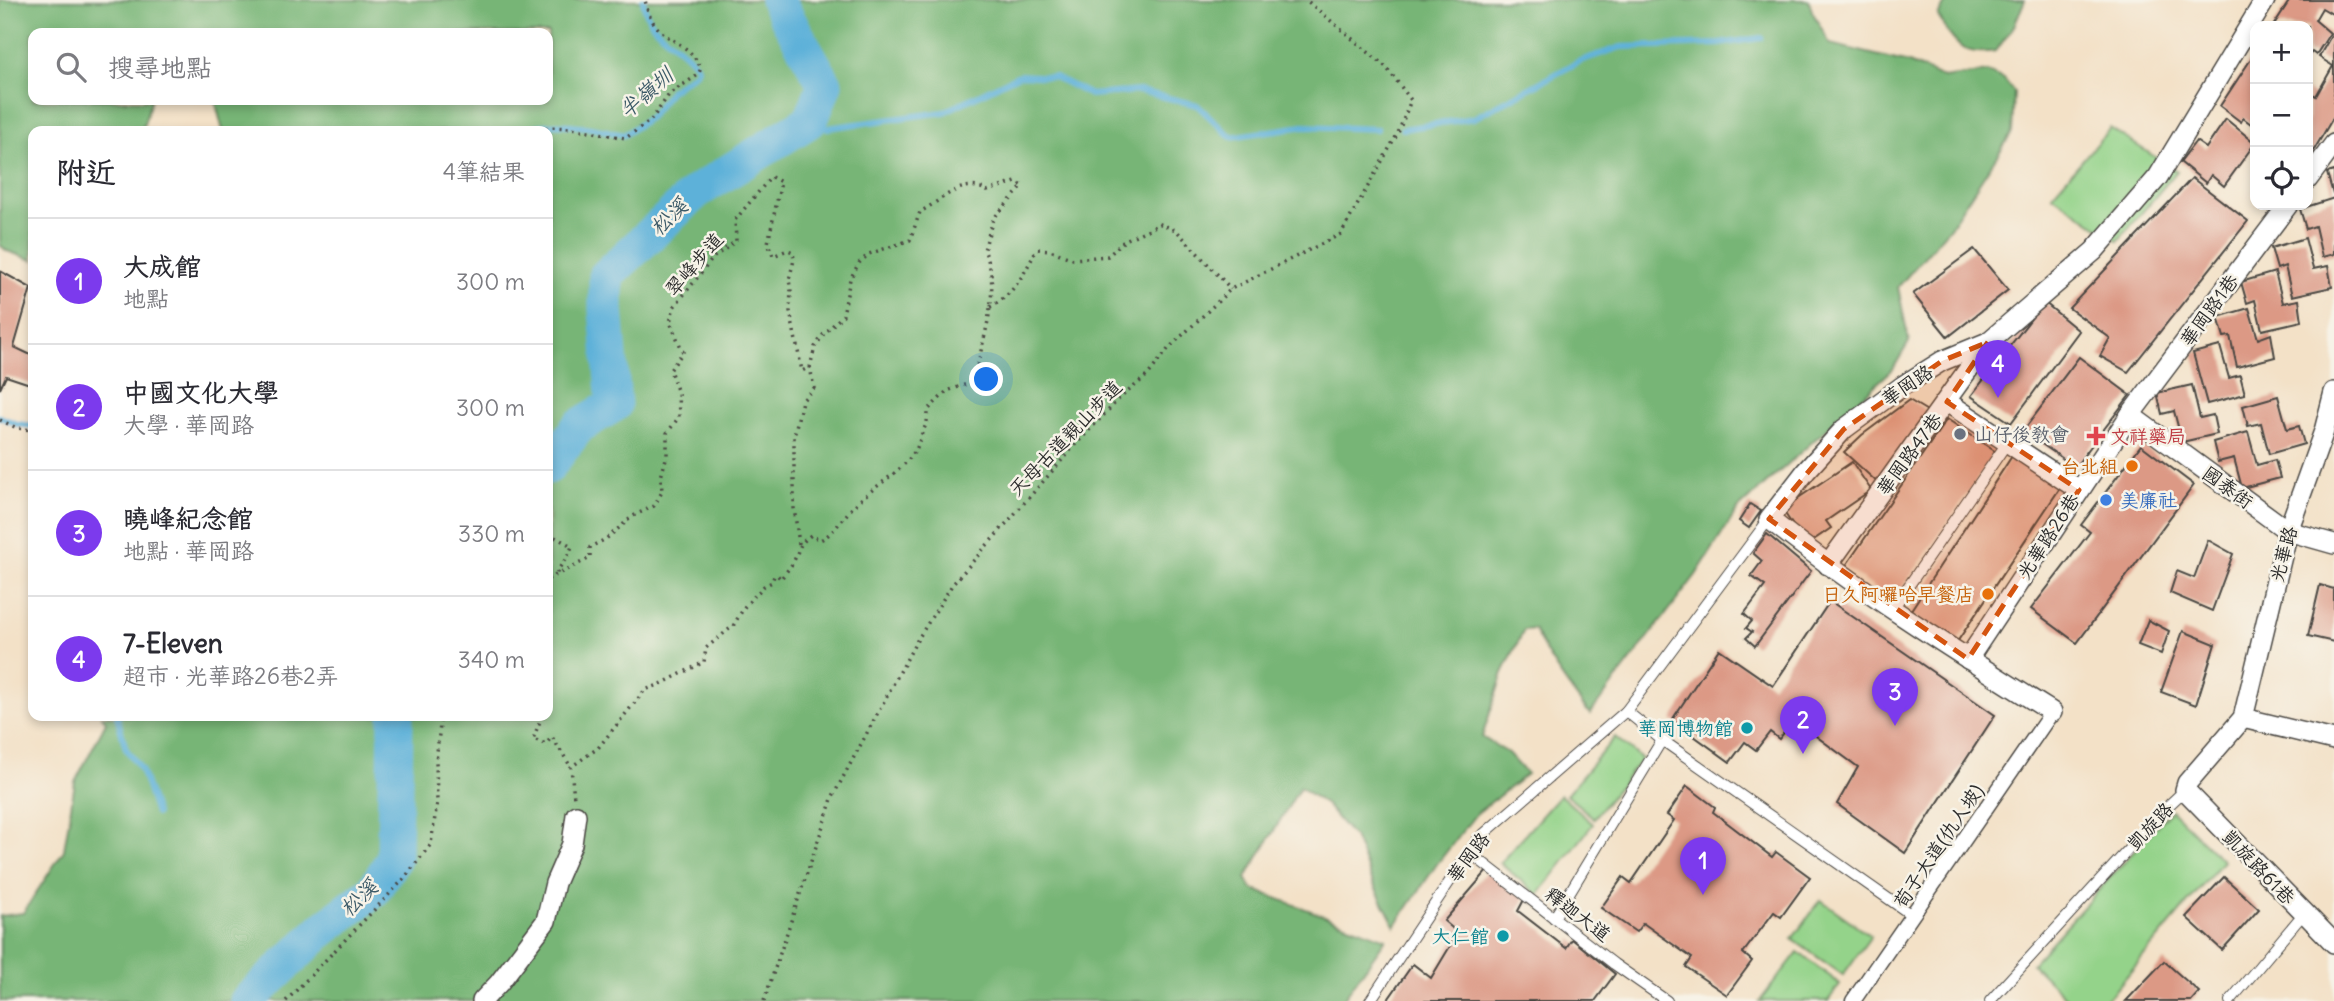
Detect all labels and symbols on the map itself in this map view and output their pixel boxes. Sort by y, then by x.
water label: 半嶺圳 [613,60,680,123]
water label: 松溪 [644,192,694,241]
street label: 翠峰步道 [660,227,728,301]
street label: 華岡路1巷 [2175,269,2243,351]
pin: 4 [1975,340,2021,398]
street label: 華岡路 [1877,359,1937,411]
your location [969,362,1003,396]
street label: 天母古道親山步道 [1004,375,1126,501]
street label: 華岡路47巷 [1871,408,1947,500]
place label: 山仔後教會 [1974,422,2069,446]
place label: 文祥藥局 [2110,424,2186,448]
marker: 山仔後教會 [1952,426,1968,442]
marker: 文祥藥局 [2088,428,2104,444]
place label: 台北組 [2061,454,2118,478]
marker: 台北組 [2124,458,2140,474]
street label: 國泰街 [2198,461,2258,513]
place label: 美廉社 [2120,488,2177,512]
street label: 光華路26巷 [2011,489,2085,583]
marker: 美廉社 [2098,492,2114,508]
street label: 光華路 [2264,523,2302,585]
place label: 日久阿囉哈早餐店 [1822,582,1974,606]
marker: 日久阿囉哈早餐店 [1980,586,1996,602]
pin: 3 [1872,668,1918,726]
pin: 2 [1780,696,1826,754]
place label: 華岡博物館 [1638,716,1733,740]
marker: 華岡博物館 [1739,720,1755,736]
street label: 荀子大道(仇人坡) [1888,779,1988,913]
street label: 凱旋路 [2122,797,2178,855]
street label: 凱旋路61巷 [2218,825,2300,909]
street label: 華岡路 [1441,827,1495,887]
pin: 1 [1680,837,1726,895]
water label: 松溪 [334,873,384,922]
street label: 釋迦大道 [1540,882,1616,946]
place label: 大仁館 [1432,924,1489,948]
marker: 大仁館 [1495,928,1511,944]

